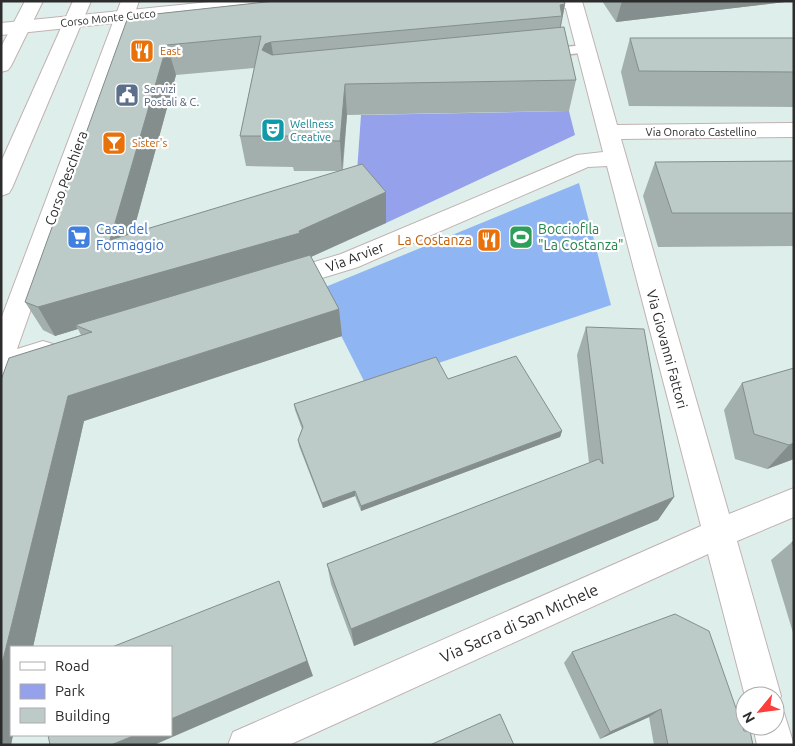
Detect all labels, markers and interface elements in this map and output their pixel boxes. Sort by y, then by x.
street label: Corso Monte Cucco [60,7,156,29]
restaurant icon: East [129,38,155,64]
place label: East [160,45,182,57]
public building icon: Servizi Postali & C. [114,82,140,108]
place label: Servizi Postali & C. [144,83,199,108]
theatre icon: Wellness Creative [260,117,286,143]
place label: Wellness Creative [290,118,334,143]
street label: Via Onorato Castellino [645,126,757,138]
street label: Corso Peschiera [41,128,91,228]
bar icon: Sister's [101,130,127,156]
place label: Sister's [132,137,167,149]
place label: Casa del Formaggio [96,221,164,253]
place label: Bocciofila "La Costanza" [538,221,624,253]
supermarket icon: Casa del Formaggio [66,224,92,250]
sports icon: Bocciofila "La Costanza" [508,224,534,250]
restaurant icon: La Costanza [476,227,502,253]
place label: La Costanza [397,232,472,248]
street label: Via Arvier [324,238,387,275]
street label: Via Giovanni Fattori [643,288,691,410]
street label: Via Sacra di San Michele [437,580,601,666]
legend [10,646,172,736]
text: Road [55,657,90,674]
text: Park [55,682,85,699]
north arrow [735,686,785,736]
text: Building [55,707,110,724]
text: N [739,709,758,726]

